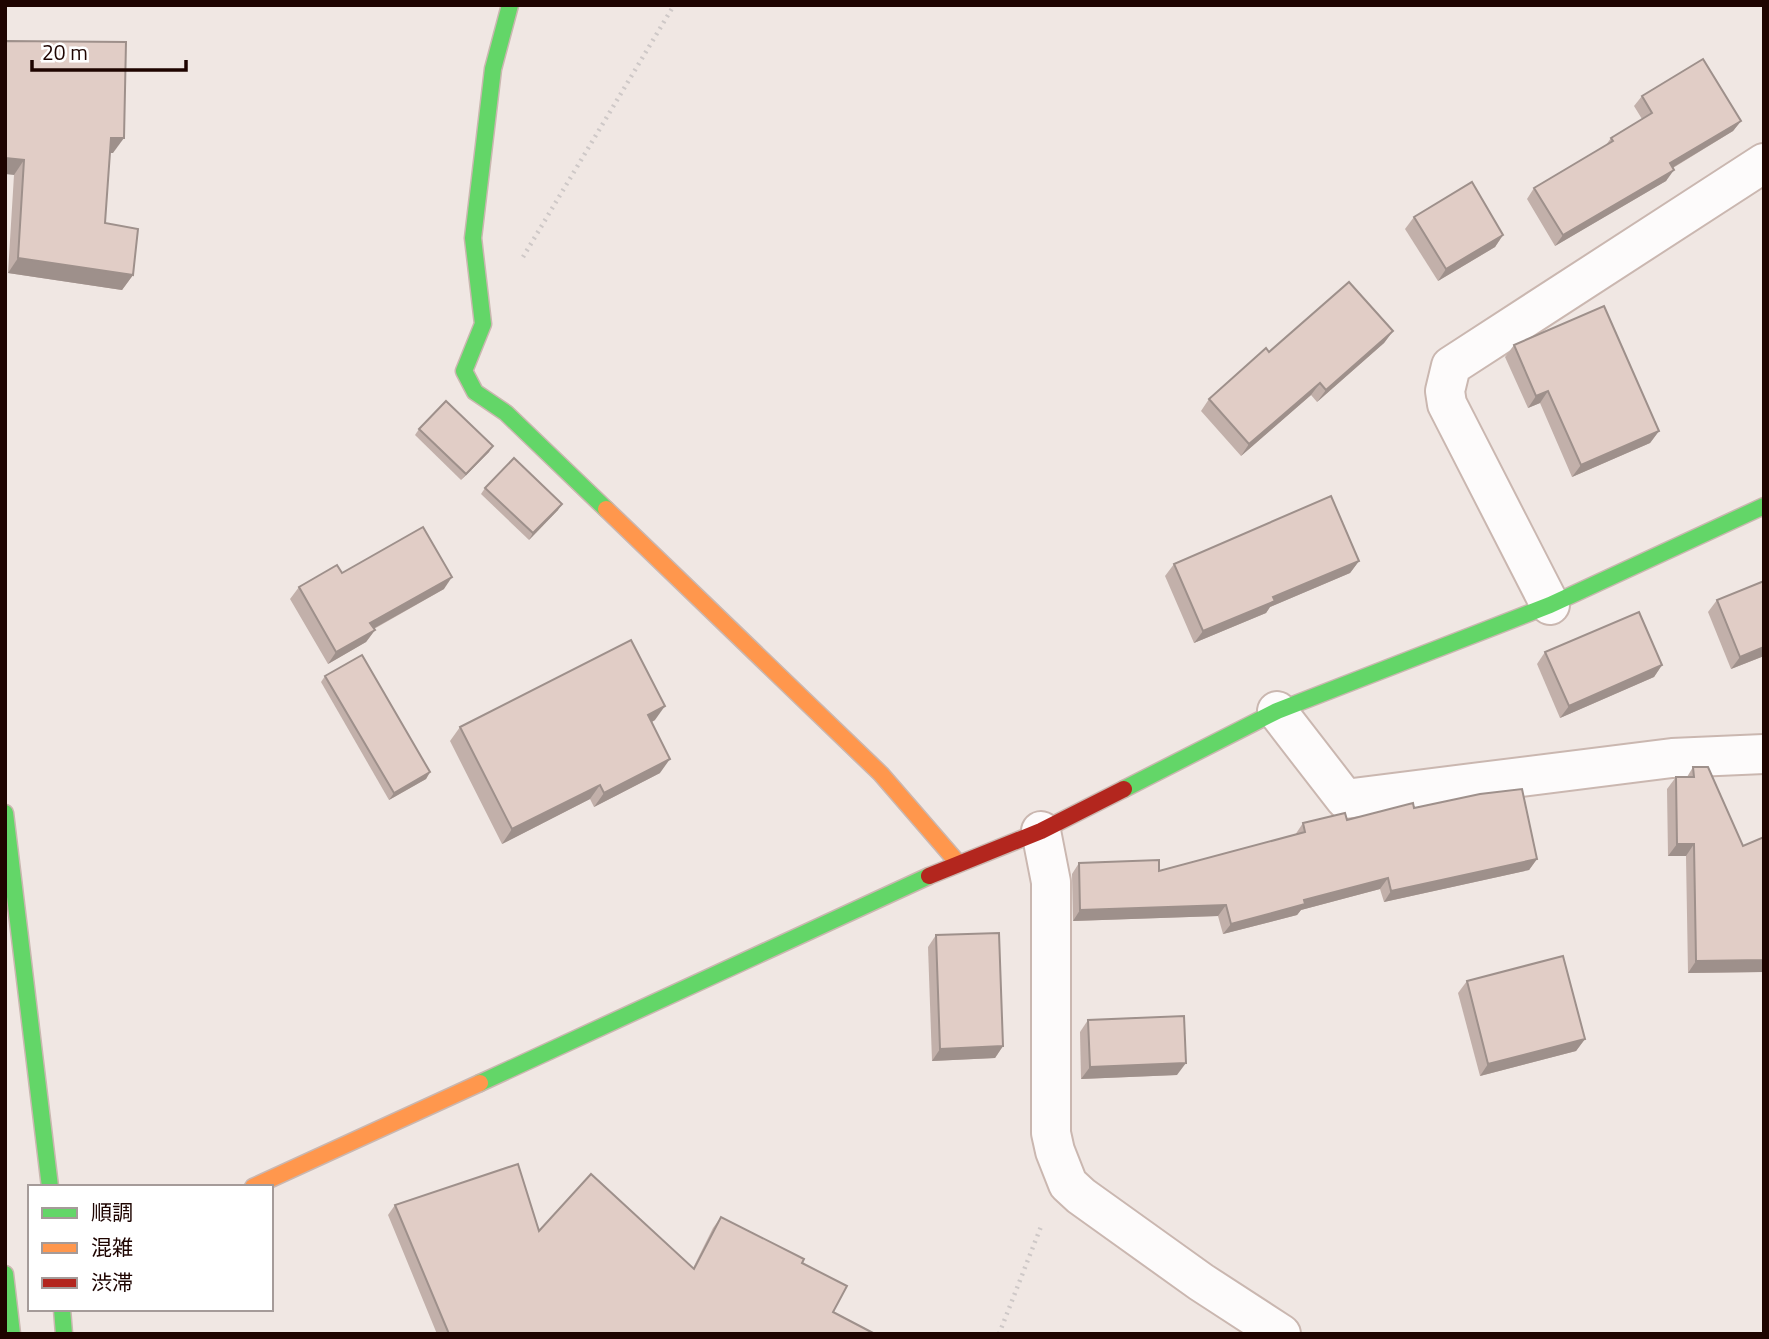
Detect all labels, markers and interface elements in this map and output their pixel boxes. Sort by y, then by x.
scale bar [32,28,186,72]
text: 20 m [42,36,88,68]
legend [28,1185,273,1311]
text: 順調 [91,1196,133,1228]
text: 混雑 [91,1231,133,1263]
text: 渋滞 [91,1266,133,1298]

